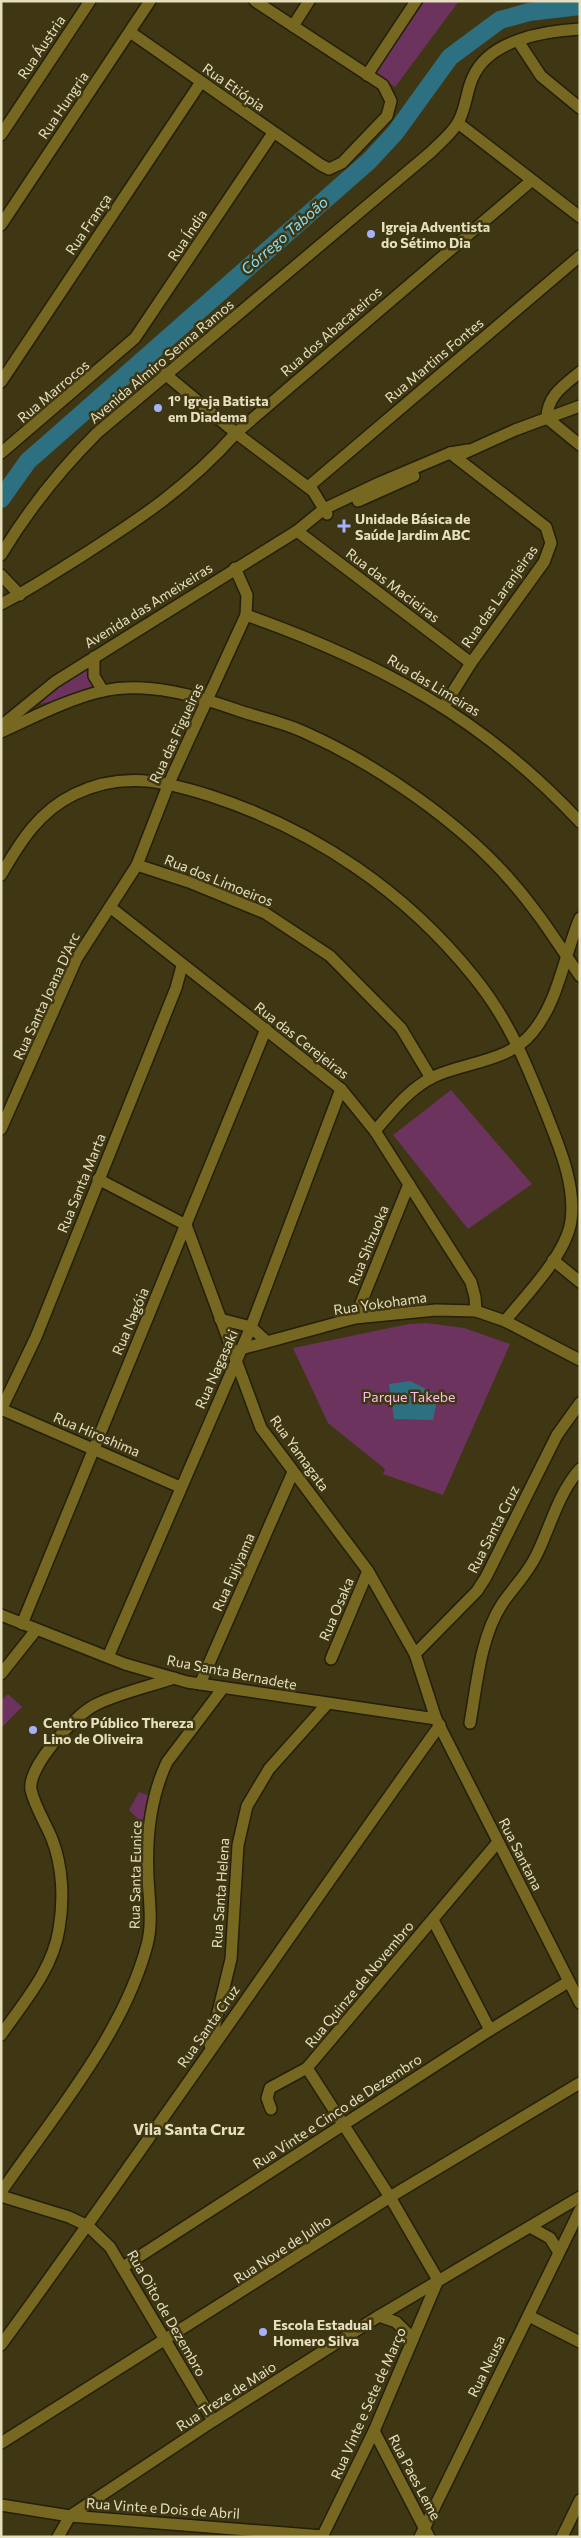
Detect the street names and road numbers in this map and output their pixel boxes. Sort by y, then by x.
street label: Rua Áustria [14,12,68,82]
street label: Rua Etiópia [200,59,268,115]
street label: Rua Hungria [34,68,92,142]
street label: Rua França [61,190,115,258]
street label: Rua Índia [164,206,210,264]
street label: Rua dos Abacateiros [277,282,385,380]
street label: Avenida Almiro Senna Ramos [85,295,237,427]
street label: Rua Martins Fontes [381,314,487,406]
street label: Rua Marrocos [14,356,92,426]
street label: Rua das Laranjeiras [457,541,541,651]
street label: Rua das Macieiras [343,544,443,626]
street label: Avenida das Ameixeiras [81,559,215,651]
street label: Rua das Limeiras [384,651,484,719]
street label: Rua das Figueiras [145,680,207,786]
street label: Rua dos Limoeiros [162,850,276,910]
street label: Rua Santa Joana D'Arc [9,930,83,1062]
street label: Rua das Cerejeiras [251,998,353,1082]
street label: Rua Santa Marta [53,1131,109,1235]
street label: Rua Shizuoka [344,1202,392,1288]
street label: Rua Nagóia [108,1285,152,1357]
street label: Rua Yokohama [332,1288,428,1318]
street label: Rua Nagasaki [191,1327,241,1411]
street label: Rua Hiroshima [51,1408,143,1460]
street label: Rua Yamagata [267,1412,333,1494]
street label: Rua Santa Cruz [464,1482,522,1576]
street label: Rua Fujiyama [208,1530,258,1614]
street label: Rua Osaka [315,1575,357,1643]
street label: Rua Santa Bernadete [165,1651,299,1693]
street label: Rua Santana [495,1815,547,1893]
street label: Rua Santa Eunice [126,1821,144,1929]
street label: Rua Santa Helena [208,1837,232,1949]
street label: Rua Quinze de Novembro [301,1917,417,2051]
street label: Rua Santa Cruz [173,1982,243,2070]
street label: Rua Vinte e Cinco de Dezembro [249,2050,425,2172]
street label: Rua Nove de Julho [230,2211,334,2287]
street label: Rua Oito de Dezembro [124,2247,210,2379]
street label: Rua Vinte e Sete de Março [327,2324,409,2482]
street label: Rua Neusa [464,2332,508,2400]
street label: Rua Treze de Maio [173,2357,279,2435]
street label: Rua Paes Leme [385,2431,445,2523]
street label: Rua Vinte e Dois de Abril [85,2494,241,2522]

